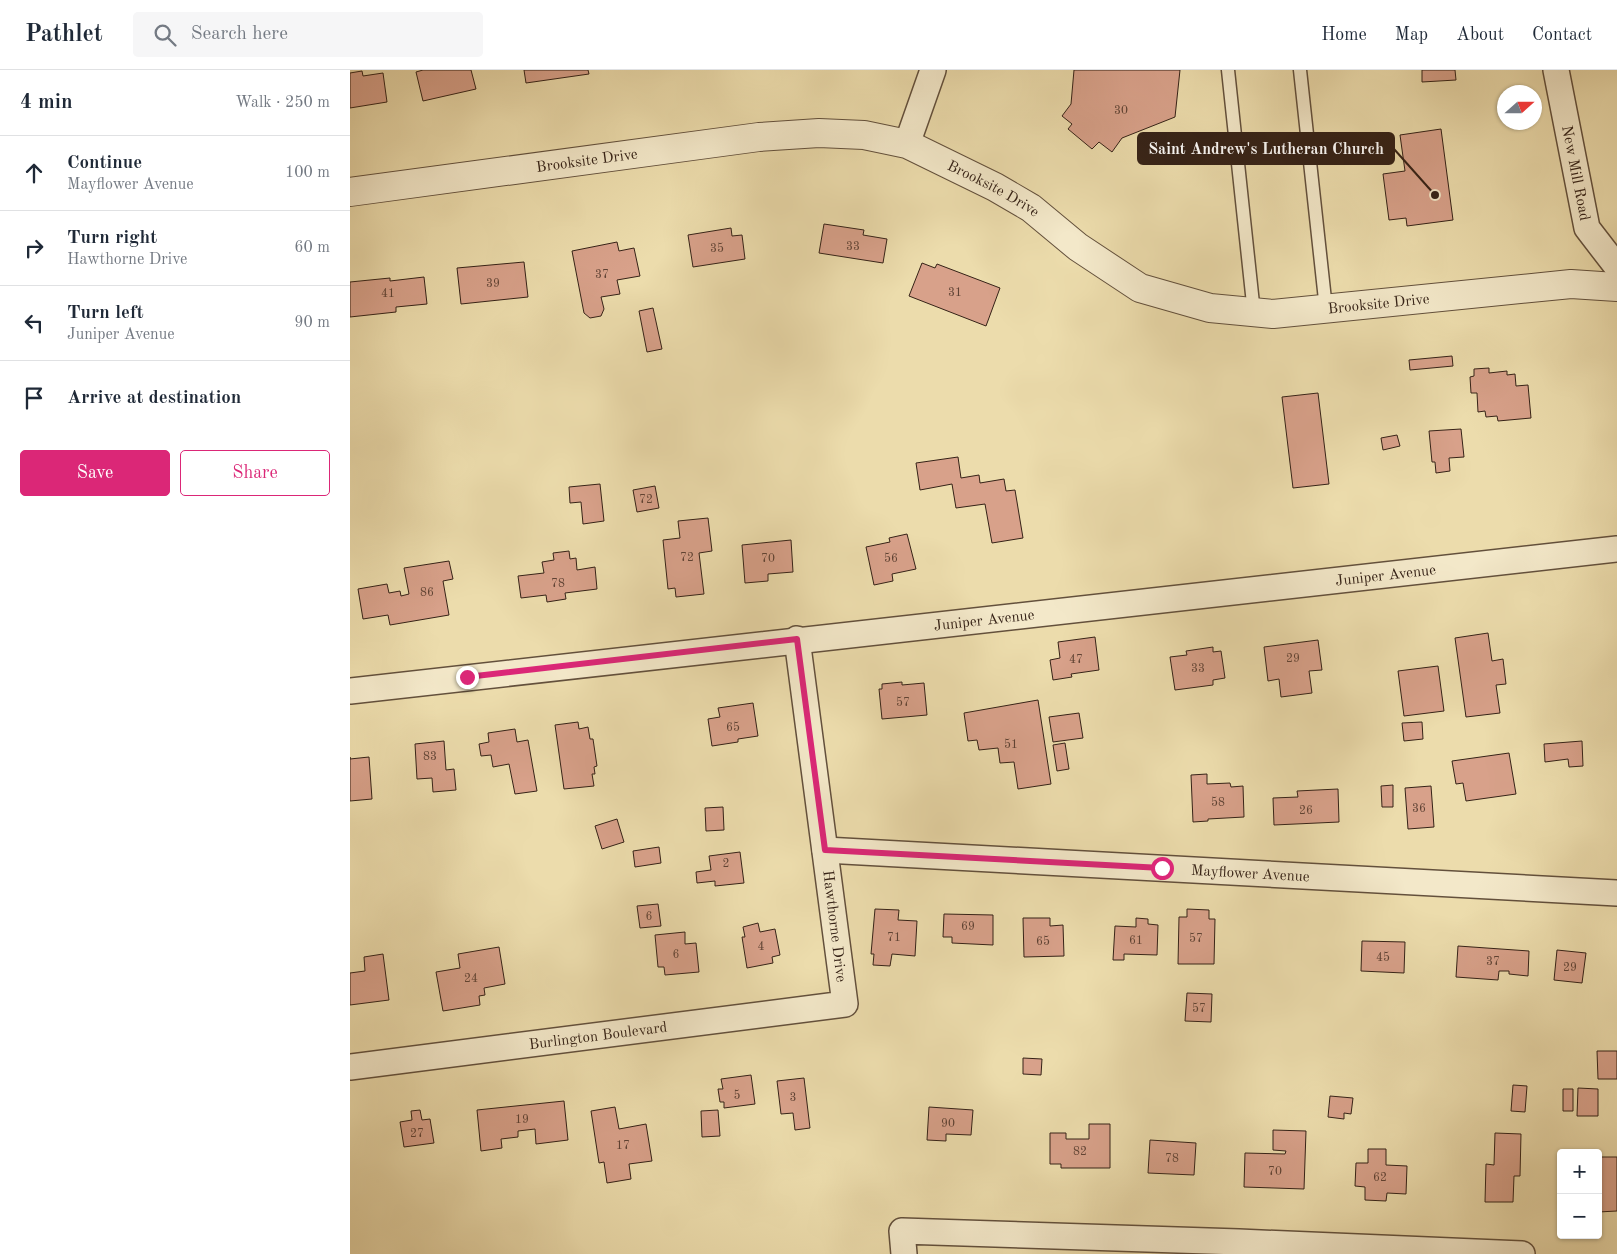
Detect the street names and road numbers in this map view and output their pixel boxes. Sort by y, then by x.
street label: New Mill Road [1558,124,1591,222]
street label: Brooksite Drive [535,147,639,176]
street label: Brooksite Drive [944,159,1042,221]
street label: Brooksite Drive [1327,292,1430,317]
street label: Juniper Avenue [1335,563,1437,590]
street label: Juniper Avenue [933,608,1035,635]
street label: Mayflower Avenue [1191,864,1310,885]
street label: Hawthorne Drive [819,869,848,983]
street label: Burlington Boulevard [528,1021,669,1053]

